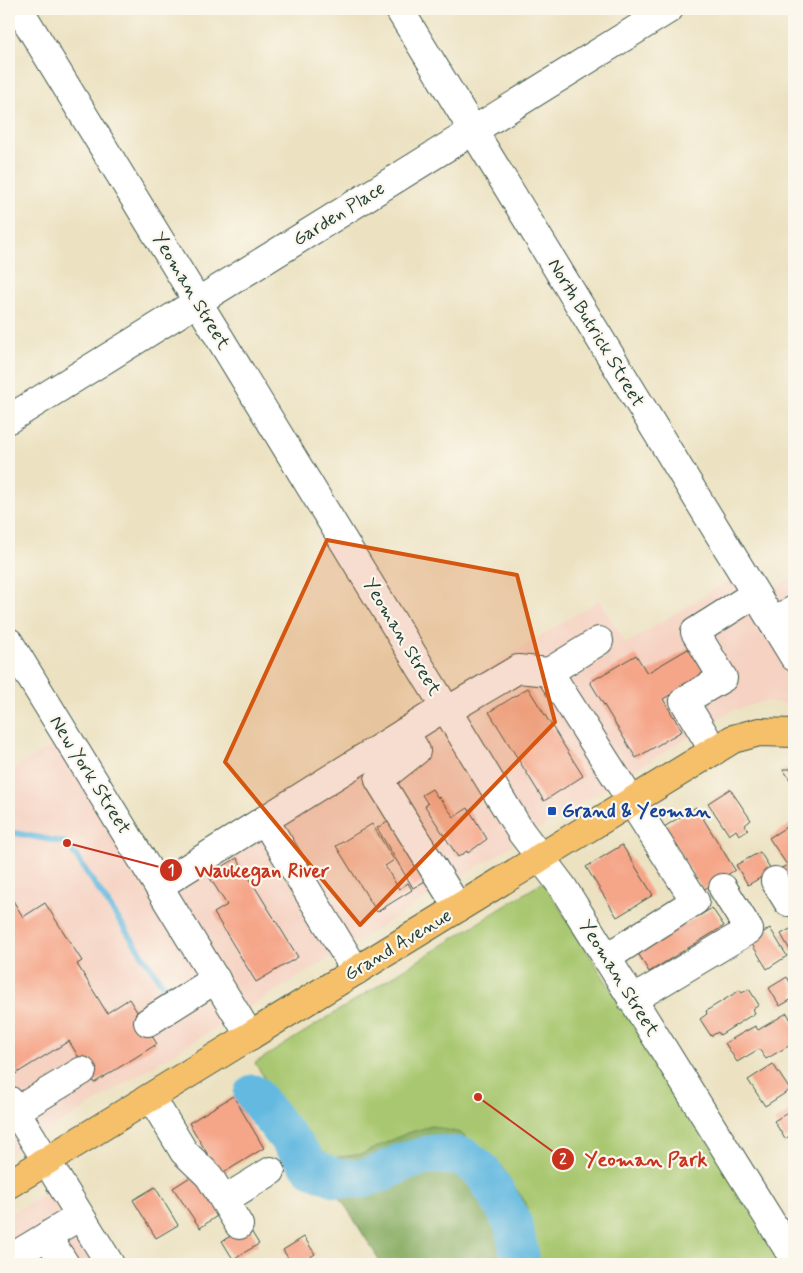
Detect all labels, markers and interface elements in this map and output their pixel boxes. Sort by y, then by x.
street label: Garden Place [288,176,390,252]
street label: Yeoman Street [146,227,236,355]
street label: North Butrick Street [542,254,650,412]
street label: Yeoman Street [357,573,447,701]
street label: New York Street [44,711,137,839]
place label: Grand & Yeoman [562,799,711,824]
marker: Grand & Yeoman [546,805,558,817]
callout: Waukegan River [158,853,340,888]
text: Waukegan River [194,858,330,887]
text: 1 [168,861,174,881]
street label: Grand Avenue [340,903,456,987]
street label: Yeoman Street [573,915,665,1041]
callout: Yeoman Park [550,1141,718,1176]
text: Yeoman Park [585,1147,707,1174]
text: 2 [559,1150,567,1170]

